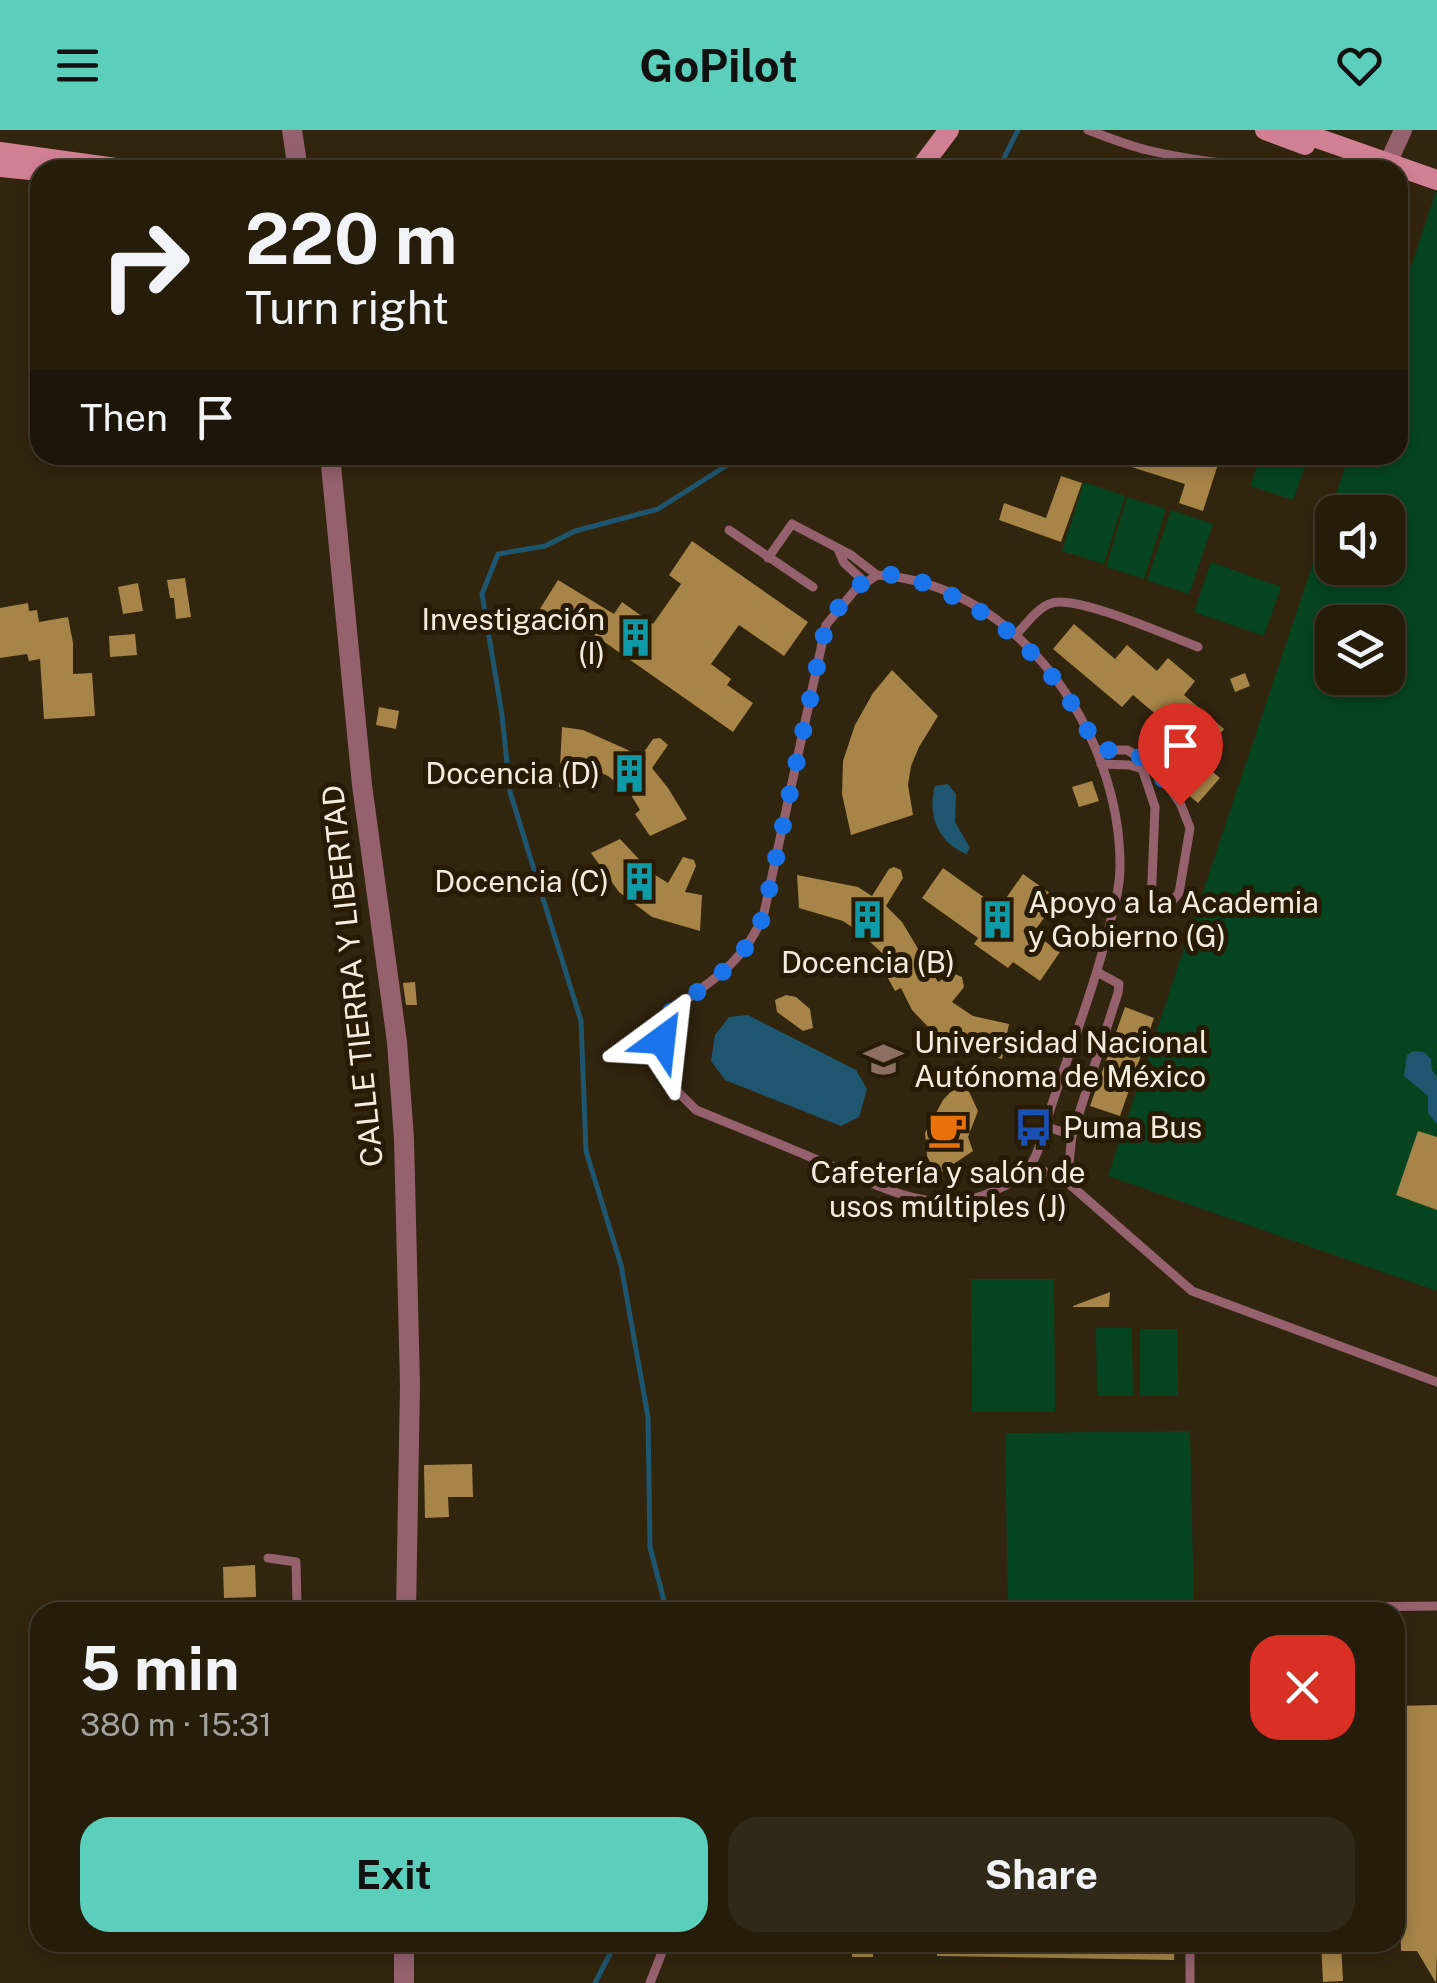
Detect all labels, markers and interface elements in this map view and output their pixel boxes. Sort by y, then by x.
icon: menu [50,38,105,93]
icon: heart [1332,38,1387,93]
text: GoPilot [639,39,798,92]
text: 220 m [245,197,458,280]
icon: right [80,200,210,330]
text: Turn right [245,281,449,334]
icon: arrive [188,390,243,445]
text: Then [80,395,168,440]
map controls [1315,495,1405,695]
button: sound [1315,495,1405,585]
place label: Investigación (I) [421,601,605,671]
button: layers [1315,605,1405,695]
building icon: Investigación (I) [614,616,656,658]
pin [1138,703,1223,806]
icon: arrive [1153,718,1208,773]
building icon: Docencia (D) [609,753,651,795]
place label: Docencia (D) [425,755,600,791]
street label: CALLE TIERRA Y LIBERTAD [314,783,390,1169]
building icon: Docencia (C) [618,861,660,903]
place label: Docencia (C) [434,863,609,899]
place label: Apoyo a la Academia y Gobierno (G) [1028,884,1319,954]
building icon: Docencia (B) [847,898,889,940]
building icon: Apoyo a la Academia y Gobierno (G) [977,899,1019,941]
place label: Docencia (B) [781,944,955,980]
position arrow [610,988,714,1092]
place label: Universidad Nacional Autónoma de México [914,1024,1208,1094]
school or university icon: Universidad Nacional Autónoma de México [863,1039,905,1081]
bus stop icon: Puma Bus [1012,1107,1054,1149]
cafe icon: Cafetería y salón de usos múltiples (J) [927,1108,969,1150]
place label: Puma Bus [1063,1109,1202,1145]
place label: Cafetería y salón de usos múltiples (J) [811,1154,1085,1224]
text: 5 min [80,1633,240,1704]
button: close [1250,1635,1355,1740]
text: 380 m · 15:31 [80,1706,272,1743]
button: Exit [80,1817,708,1932]
button: Share [728,1817,1355,1932]

